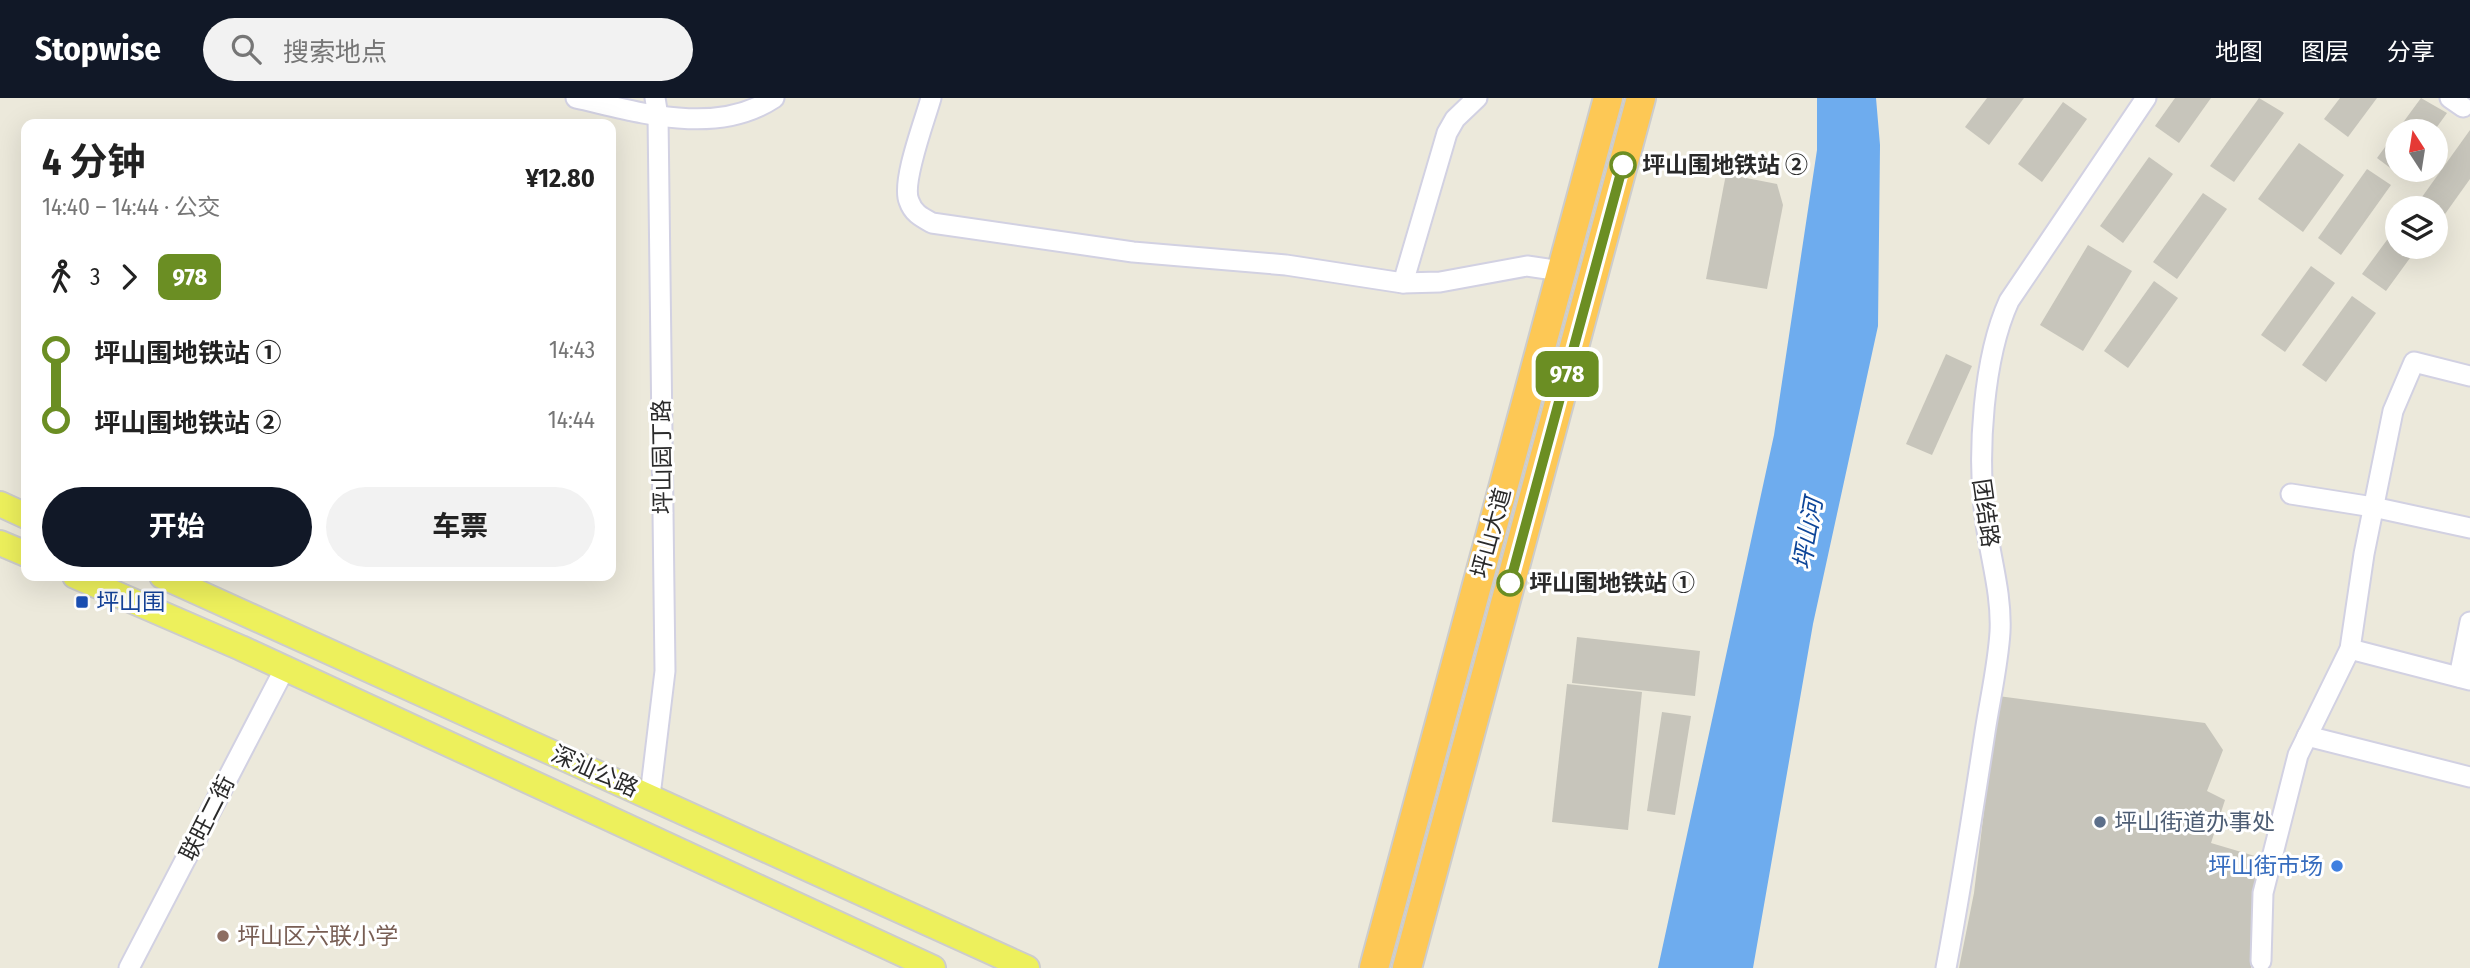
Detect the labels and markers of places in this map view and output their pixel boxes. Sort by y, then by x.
place label: 坪山围地铁站 ② [1642,151,1808,179]
marker: 坪山围地铁站 ② [1610,152,1636,178]
place label: 坪山围地铁站 ① [1529,569,1695,597]
marker: 坪山围地铁站 ① [1497,570,1523,596]
place label: 坪山围 [96,588,165,616]
marker: 坪山围 [74,594,90,610]
place label: 坪山街道办事处 [2114,808,2275,836]
marker: 坪山街道办事处 [2092,814,2108,830]
place label: 坪山街市场 [2208,852,2323,880]
marker: 坪山街市场 [2329,858,2345,874]
place label: 坪山区六联小学 [237,922,398,950]
marker: 坪山区六联小学 [215,928,231,944]

